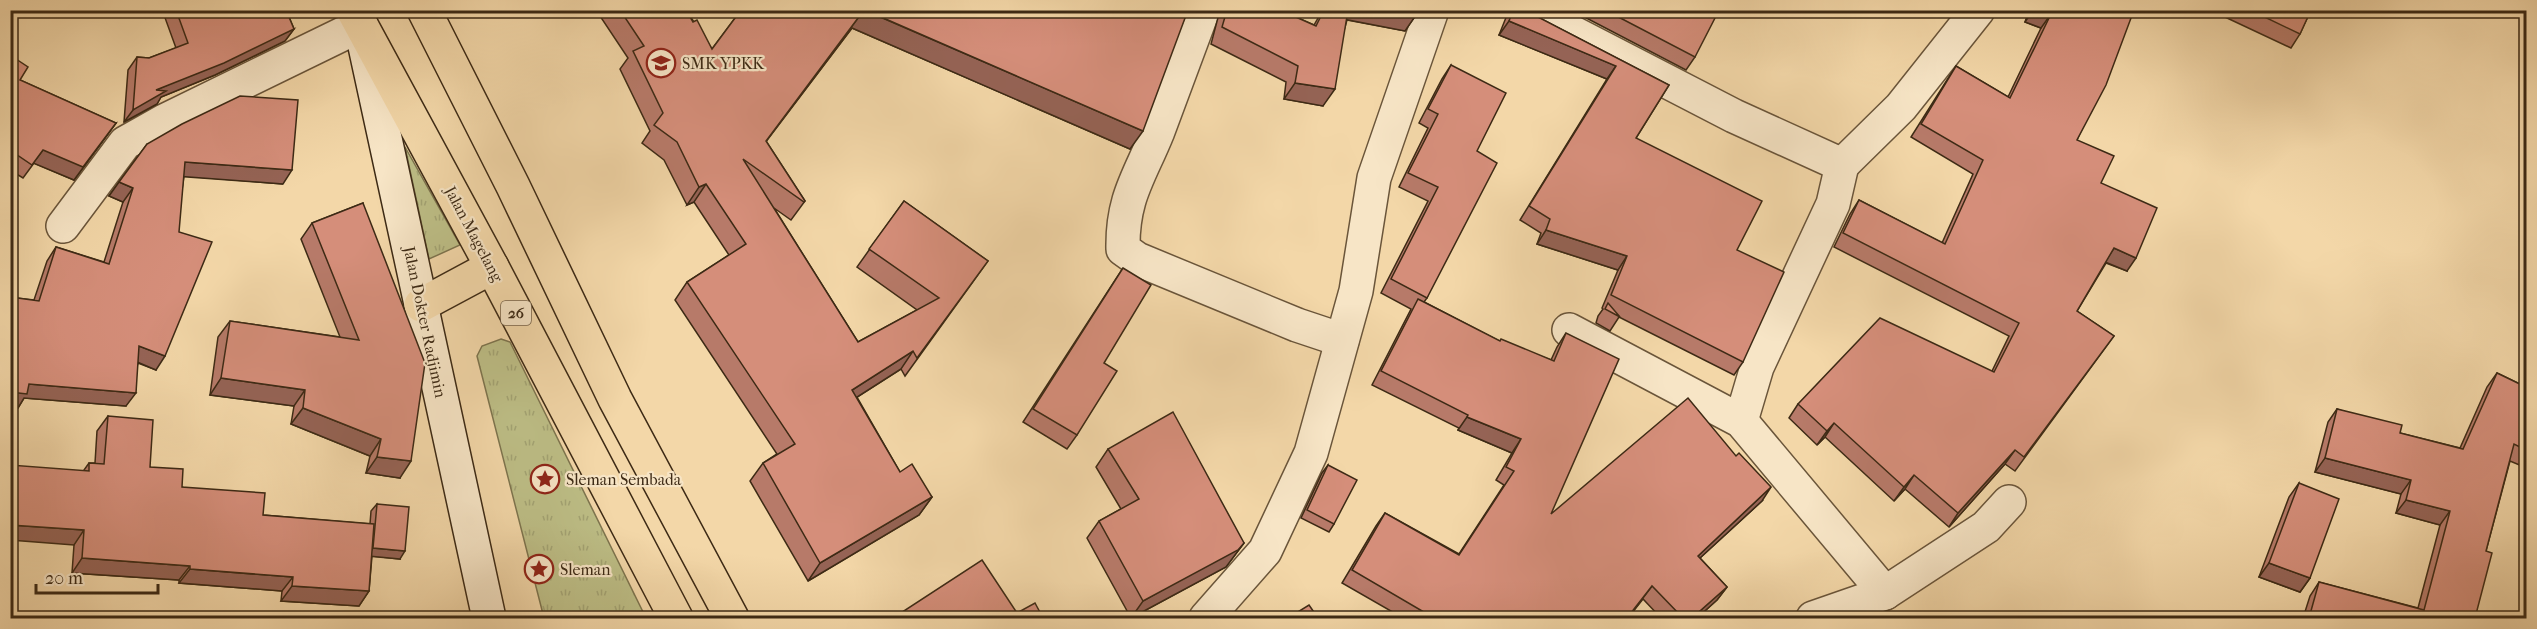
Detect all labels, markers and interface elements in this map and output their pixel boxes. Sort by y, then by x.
school or university icon: SMK YPKK [645,47,677,79]
place label: SMK YPKK [682,54,765,73]
street label: Jalan Magelang [440,181,507,286]
street label: Jalan Dokter Radjimin [399,243,450,400]
road number: 26 [501,301,531,325]
place icon: Sleman Sembada [529,463,561,495]
place label: Sleman Sembada [566,470,682,489]
place icon: Sleman [523,553,555,585]
scale bar [36,557,158,595]
place label: Sleman [560,560,611,579]
text: 20 m [45,568,83,589]

